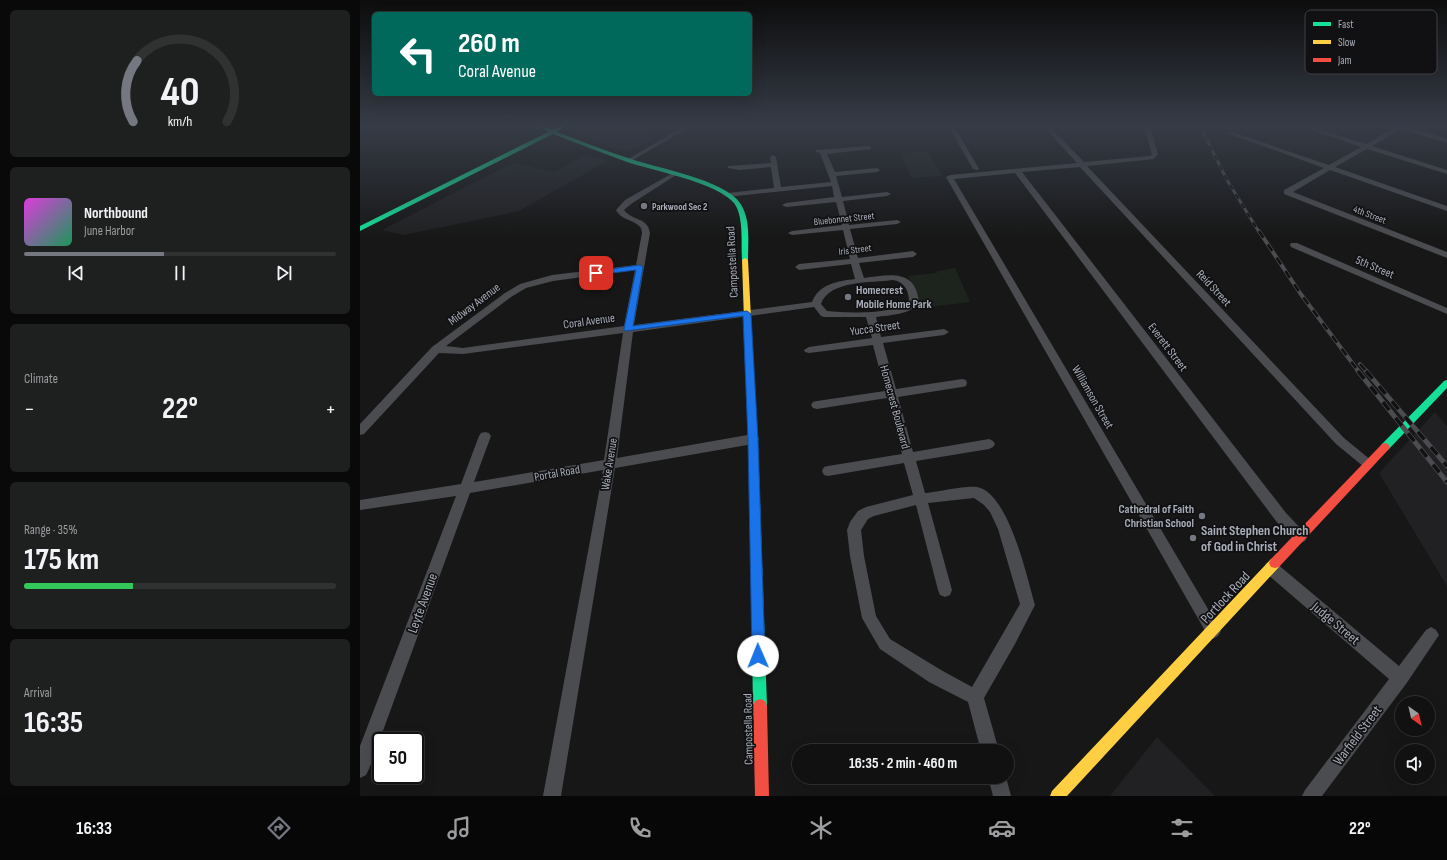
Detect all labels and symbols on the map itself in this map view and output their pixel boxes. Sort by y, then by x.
legend [1305,10,1437,74]
text: Fast [1338,18,1354,31]
text: Slow [1338,36,1355,49]
text: Jam [1337,54,1352,67]
marker: Parkwood Sec 2 [639,201,649,211]
place label: Parkwood Sec 2 [652,201,707,213]
street label: 4th Street [1352,203,1388,227]
street label: Bluebonnet Street [813,210,875,228]
street label: Campostella Road [723,226,742,298]
street label: Iris Street [838,242,872,258]
street label: 5th Street [1353,253,1397,282]
pin [579,256,613,290]
street label: Reid Street [1193,267,1235,310]
street label: Midway Avenue [445,280,503,329]
place label: Homecrest Mobile Home Park [856,283,931,312]
marker: Homecrest Mobile Home Park [843,292,853,302]
street label: Coral Avenue [562,310,616,333]
street label: Yucca Street [849,317,902,339]
street label: Everett Street [1144,320,1191,375]
street label: Williamson Street [1068,363,1117,432]
street label: Homecrest Boulevard [876,364,913,451]
street label: Wake Avenue [598,437,621,491]
street label: Portal Road [533,462,581,485]
place label: Cathedral of Faith Christian School [1119,502,1194,531]
marker: Cathedral of Faith Christian School [1197,511,1207,521]
place label: Saint Stephen Church of God in Christ [1201,522,1308,555]
marker: Saint Stephen Church of God in Christ [1188,533,1198,543]
street label: Portlock Road [1197,568,1254,627]
street label: Leyte Avenue [404,571,441,635]
street label: Judge Street [1307,598,1363,648]
position arrow [737,635,779,677]
street label: Campostella Road [740,693,757,765]
north arrow [1395,696,1435,736]
street label: Warfield Street [1329,702,1385,768]
speed limit sign: 50 [372,732,424,784]

